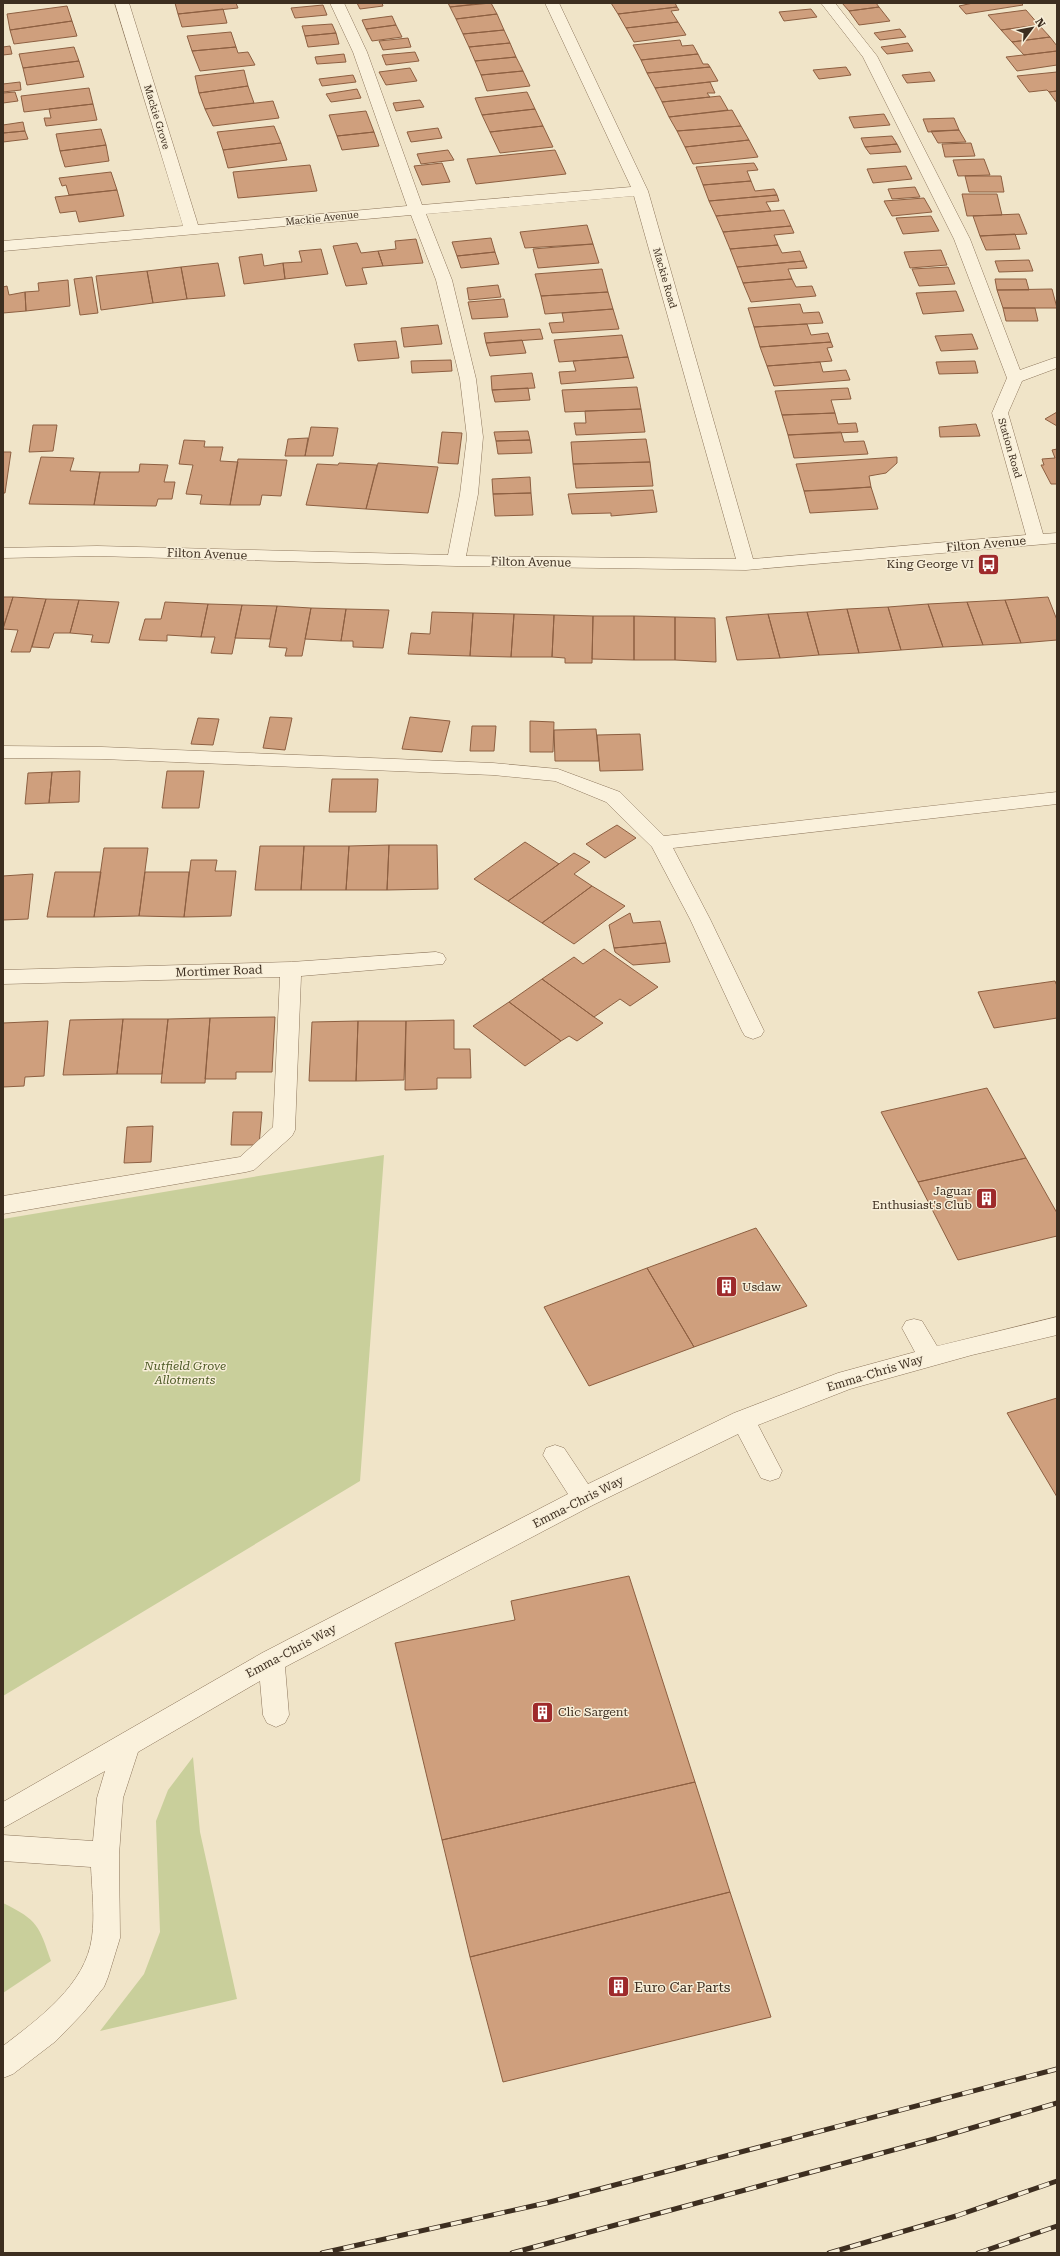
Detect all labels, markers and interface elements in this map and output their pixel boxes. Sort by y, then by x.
north arrow [1012,8,1052,48]
text: N [1032,16,1048,30]
street label: Mackie Grove [142,83,172,151]
street label: Mackie Avenue [285,209,360,227]
street label: Mackie Road [651,246,679,310]
street label: Station Road [996,417,1024,480]
street label: Filton Avenue [945,533,1027,554]
street label: Filton Avenue [167,546,248,562]
bus stop icon: King George VI [976,551,1002,577]
street label: Filton Avenue [491,554,572,570]
place label: King George VI [886,557,974,571]
street label: Mortimer Road [175,962,263,980]
place label: Jaguar Enthusiast's Club [872,1184,972,1212]
building icon: Jaguar Enthusiast's Club [974,1185,1000,1211]
building icon: Usdaw [714,1274,740,1300]
place label: Usdaw [742,1280,781,1294]
street label: Emma-Chris Way [825,1351,926,1394]
park label: Nutfield Grove Allotments [143,1359,226,1387]
street label: Emma-Chris Way [530,1473,627,1531]
street label: Emma-Chris Way [243,1621,339,1681]
building icon: Clic Sargent [529,1699,555,1725]
place label: Clic Sargent [558,1705,629,1719]
building icon: Euro Car Parts [606,1974,632,2000]
place label: Euro Car Parts [634,1979,731,1995]

